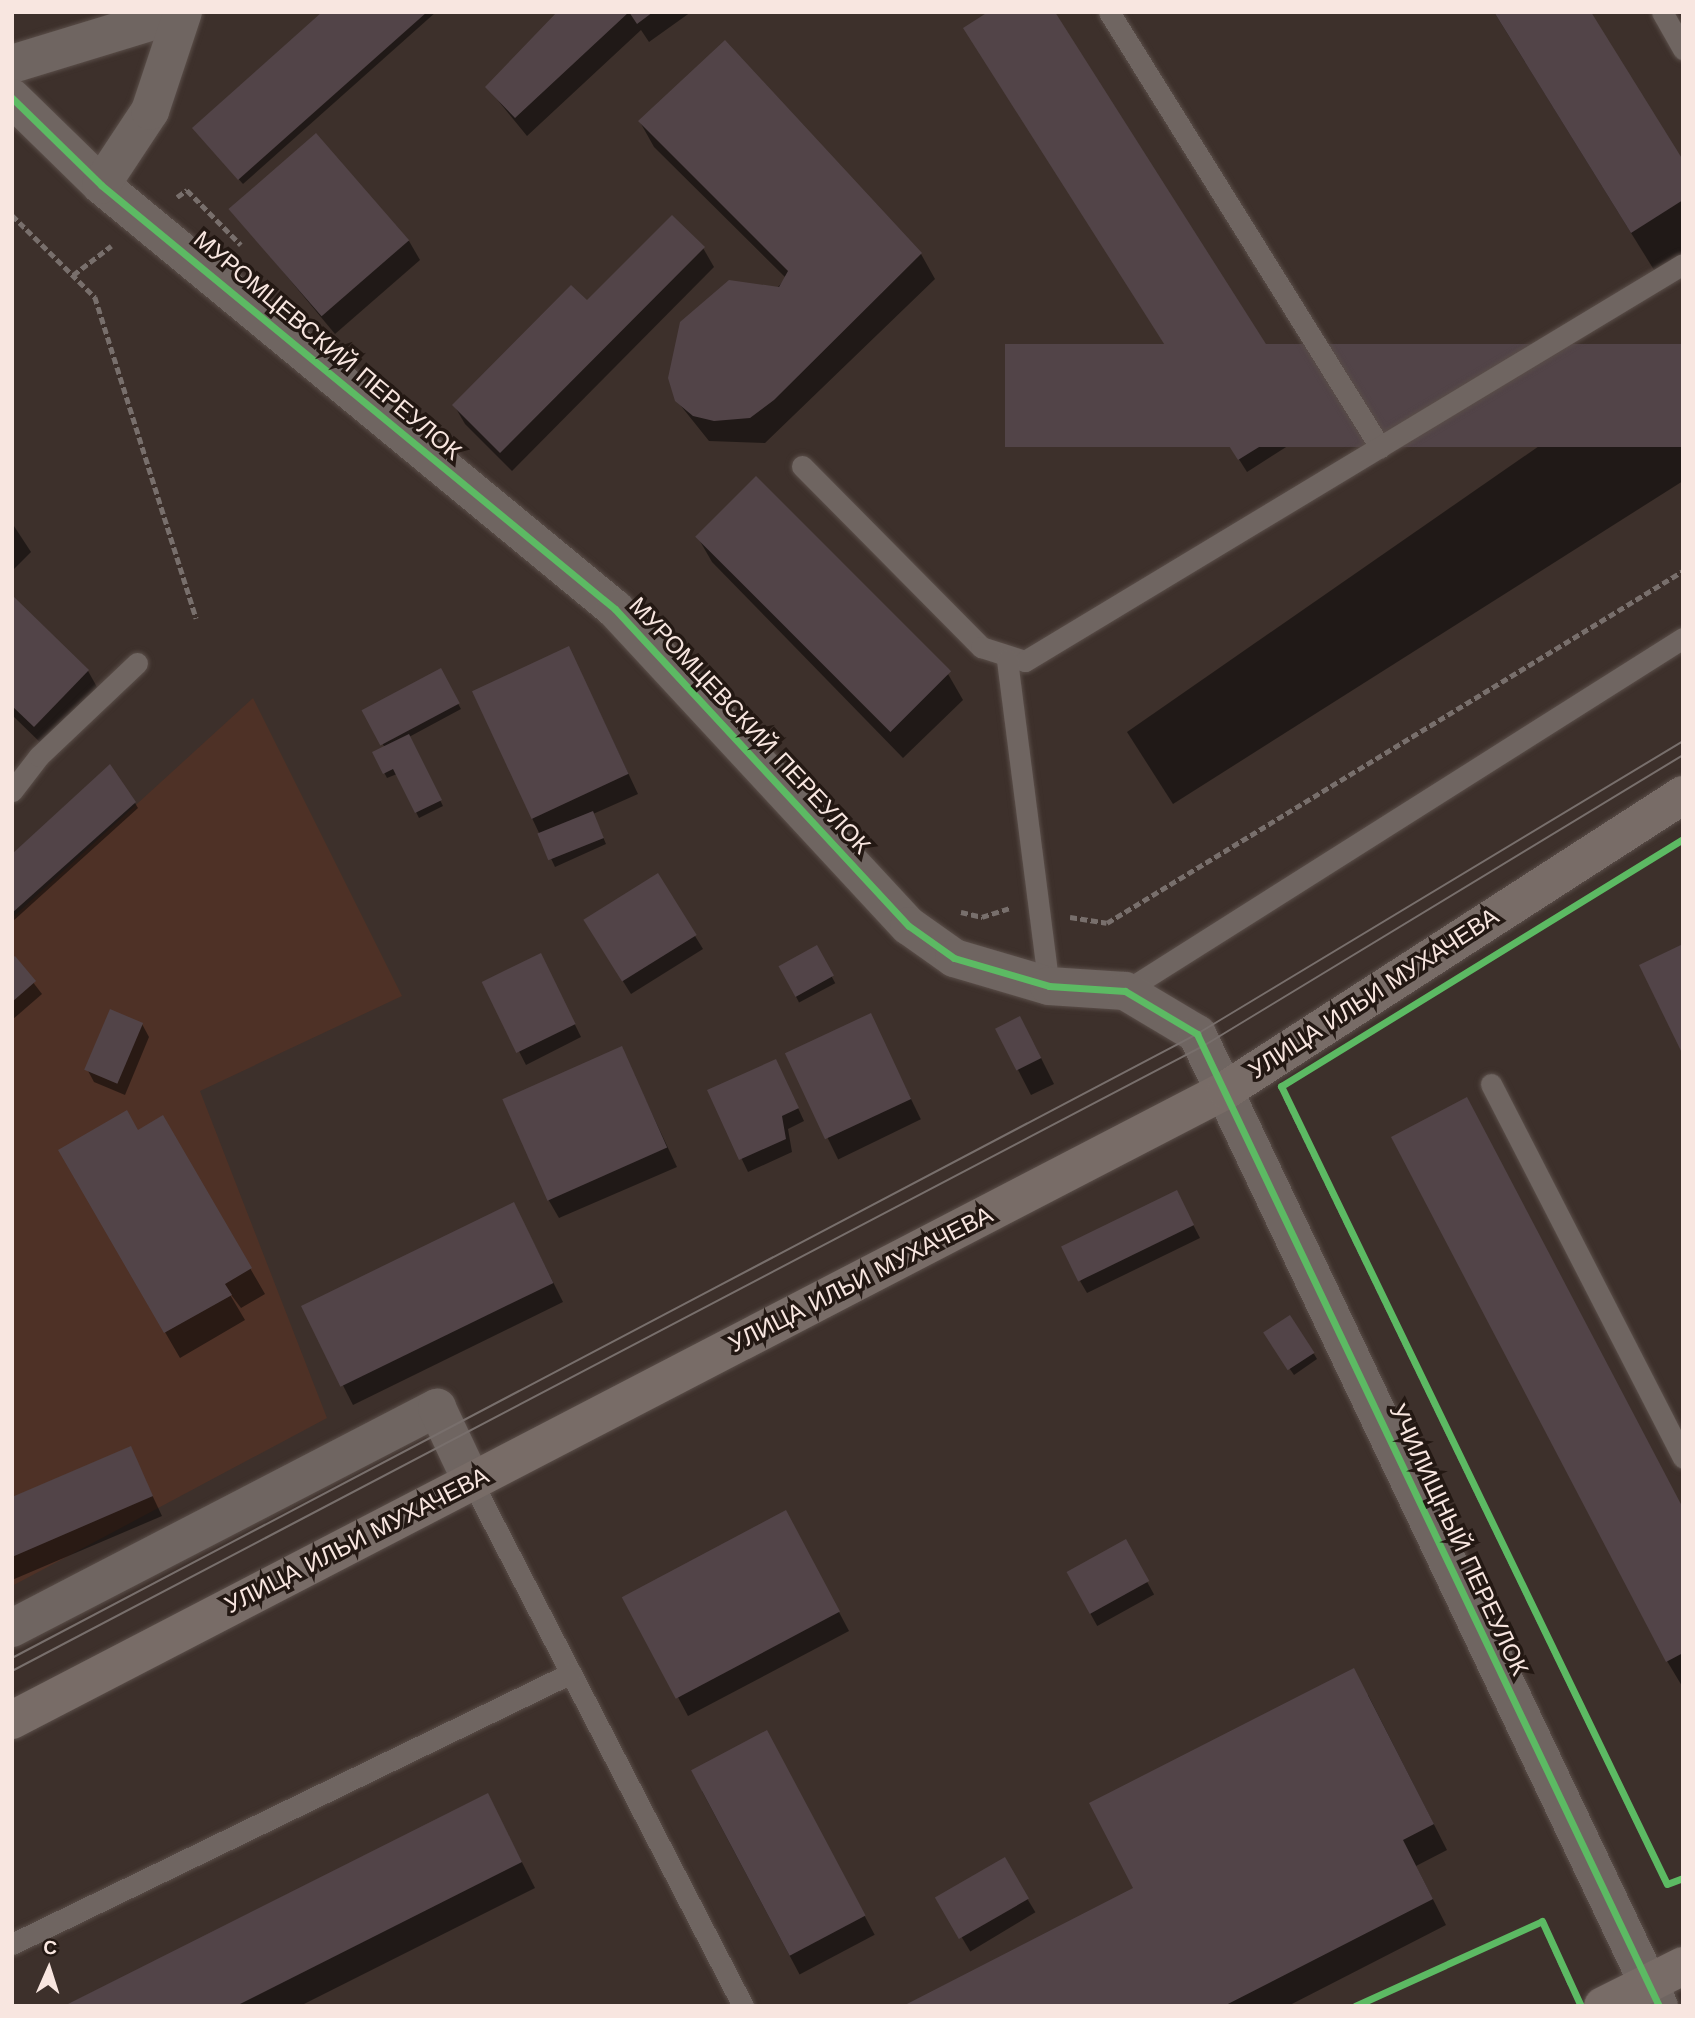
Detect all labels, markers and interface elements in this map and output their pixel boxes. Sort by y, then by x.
street label: МУРОМЦЕВСКИЙ ПЕРЕУЛОК [187,226,467,466]
street label: МУРОМЦЕВСКИЙ ПЕРЕУЛОК [622,592,876,860]
street label: УЛИЦА ИЛЬИ МУХАЧЕВА [1244,902,1504,1086]
street label: УЛИЦА ИЛЬИ МУХАЧЕВА [724,1201,998,1359]
street label: УЧИЛИЩНЫЙ ПЕРЕУЛОК [1382,1400,1534,1680]
street label: УЛИЦА ИЛЬИ МУХАЧЕВА [220,1462,494,1620]
north arrow [14,1934,84,2004]
text: С [43,1936,58,1959]

